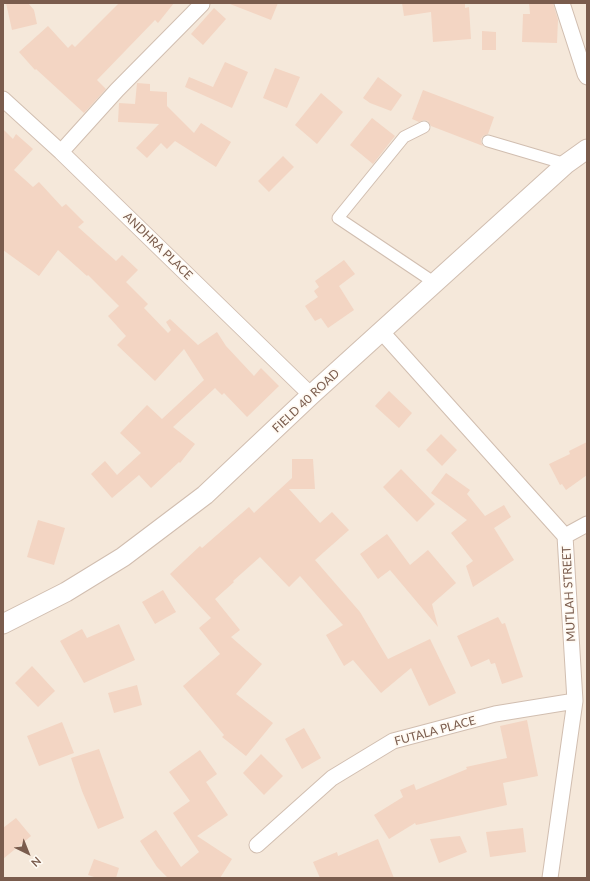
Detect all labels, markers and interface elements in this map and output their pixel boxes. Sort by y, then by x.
street label: ANDHRA PLACE [120,209,196,283]
street label: FIELD 40 ROAD [269,366,343,436]
street label: MUTLAH STREET [559,546,579,642]
street label: FUTALA PLACE [393,713,477,749]
north arrow [8,833,48,873]
text: N [29,854,44,870]

